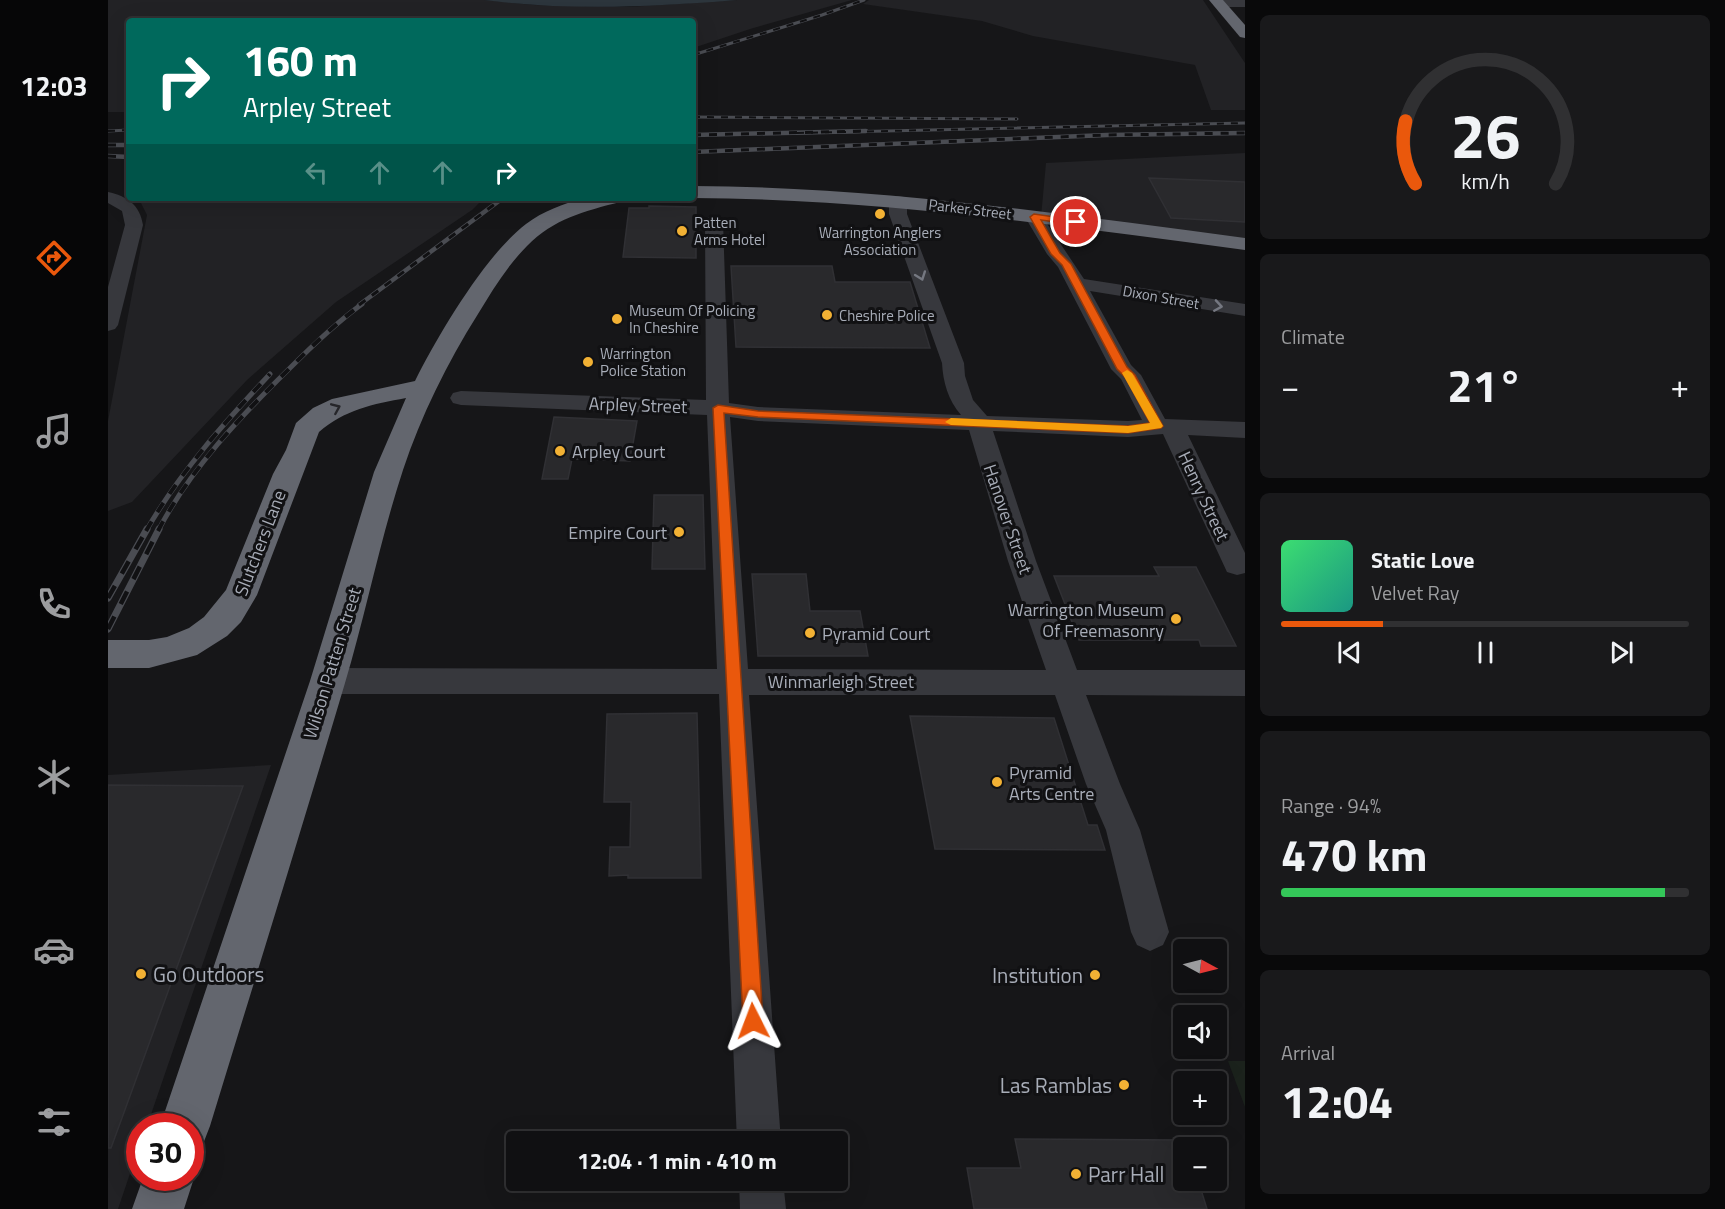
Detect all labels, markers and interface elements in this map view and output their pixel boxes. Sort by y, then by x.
text: 160 m [243,28,358,92]
icon: right [144,42,222,120]
text: 12:03 [20,65,88,106]
text: Arpley Street [243,86,391,127]
text: 26 [1450,87,1520,182]
icon: left [300,156,333,189]
icon: ahead [363,156,396,189]
icon: ahead [426,156,459,189]
icon: right [489,156,522,189]
text: km/h [1461,165,1509,197]
street label: Parker Street [927,193,1013,226]
pin [1050,196,1101,247]
icon: arrive [1059,205,1092,238]
marker: Warrington Anglers Association [873,207,887,221]
place label: Patten Arms Hotel [694,211,765,251]
place label: Warrington Anglers Association [819,221,941,261]
marker: Patten Arms Hotel [675,224,689,238]
icon: directions [33,237,75,279]
one-way arrow [914,269,926,280]
street label: Dixon Street [1121,279,1202,315]
place label: Museum Of Policing In Cheshire [629,299,755,339]
one-way arrow [1213,300,1223,312]
place label: Cheshire Police [839,304,935,327]
marker: Cheshire Police [820,308,834,322]
marker: Museum Of Policing In Cheshire [610,312,624,326]
text: Climate [1281,321,1345,352]
place label: Warrington Police Station [600,342,686,382]
text: 21° [1447,351,1523,419]
marker: Warrington Police Station [581,355,595,369]
text: − [1281,361,1299,411]
text: + [1671,361,1689,411]
street label: Arpley Street [588,390,688,420]
one-way arrow [330,403,341,415]
icon: music [33,410,75,452]
place label: Arpley Court [572,438,666,465]
marker: Arpley Court [553,444,567,458]
street label: Henry Street [1171,447,1237,546]
street label: Hanover Street [977,461,1040,578]
street label: Slutchers Lane [227,486,293,600]
place label: Empire Court [568,519,668,546]
marker: Empire Court [672,525,686,539]
text: Static Love [1371,543,1474,577]
text: Velvet Ray [1371,577,1460,608]
icon: phone [33,583,75,625]
street label: Wilson Patten Street [296,583,368,742]
place label: Warrington Museum Of Freemasonry [1008,596,1164,644]
marker: Warrington Museum Of Freemasonry [1169,612,1183,626]
place label: Pyramid Court [822,620,931,647]
marker: Pyramid Court [803,626,817,640]
icon: previous [1333,636,1366,669]
icon: pause [1469,636,1502,669]
icon: next [1605,636,1638,669]
street label: Winmarleigh Street [768,668,915,695]
icon: climate [33,756,75,798]
place label: Pyramid Arts Centre [1009,759,1094,807]
marker: Pyramid Arts Centre [990,775,1004,789]
text: Range · 94% [1281,790,1381,821]
text: 470 km [1281,820,1427,888]
icon: car [33,929,75,971]
north arrow [1173,939,1227,993]
map controls [1173,939,1227,1191]
place label: Go Outdoors [153,958,264,990]
place label: Institution [992,959,1083,991]
marker: Go Outdoors [134,967,148,981]
marker: Institution [1088,968,1102,982]
position arrow [721,989,785,1053]
button: sound [1173,1005,1227,1059]
text: Arrival [1281,1037,1335,1068]
text: 12:04 [1281,1067,1393,1135]
place label: Las Ramblas [1000,1069,1112,1101]
button: + [1173,1071,1227,1125]
marker: Las Ramblas [1117,1078,1131,1092]
icon: filters [33,1101,75,1143]
speed limit sign: 30 [126,1113,204,1191]
button: − [1173,1137,1227,1191]
text: 12:04 · 1 min · 410 m [577,1144,777,1178]
place label: Parr Hall [1088,1158,1164,1190]
marker: Parr Hall [1069,1167,1083,1181]

